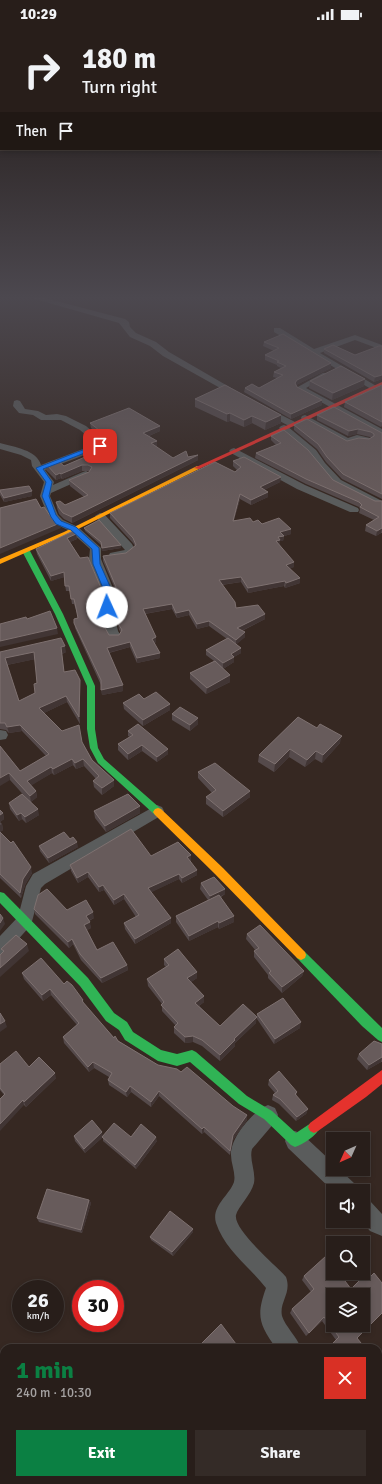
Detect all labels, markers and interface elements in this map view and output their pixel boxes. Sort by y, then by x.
text: 10:29 [20,5,57,23]
text: 180 m [82,42,156,76]
icon: right [16,44,68,96]
text: Turn right [82,76,157,98]
icon: arrive [55,120,77,142]
text: Then [16,122,47,140]
pin [83,429,117,463]
icon: arrive [89,435,111,457]
position arrow [86,586,128,628]
north arrow [326,1132,370,1176]
map controls [326,1132,370,1332]
button: sound [326,1184,370,1228]
button: search [326,1236,370,1280]
speed limit sign: 30 [72,1280,124,1332]
text: 26 [27,1288,49,1313]
button: layers [326,1288,370,1332]
text: km/h [27,1310,49,1322]
text: 1 min [16,1355,74,1385]
button: close [324,1357,366,1399]
text: 240 m · 10:30 [16,1385,92,1401]
button: Exit [16,1430,187,1476]
button: Share [195,1430,366,1476]

